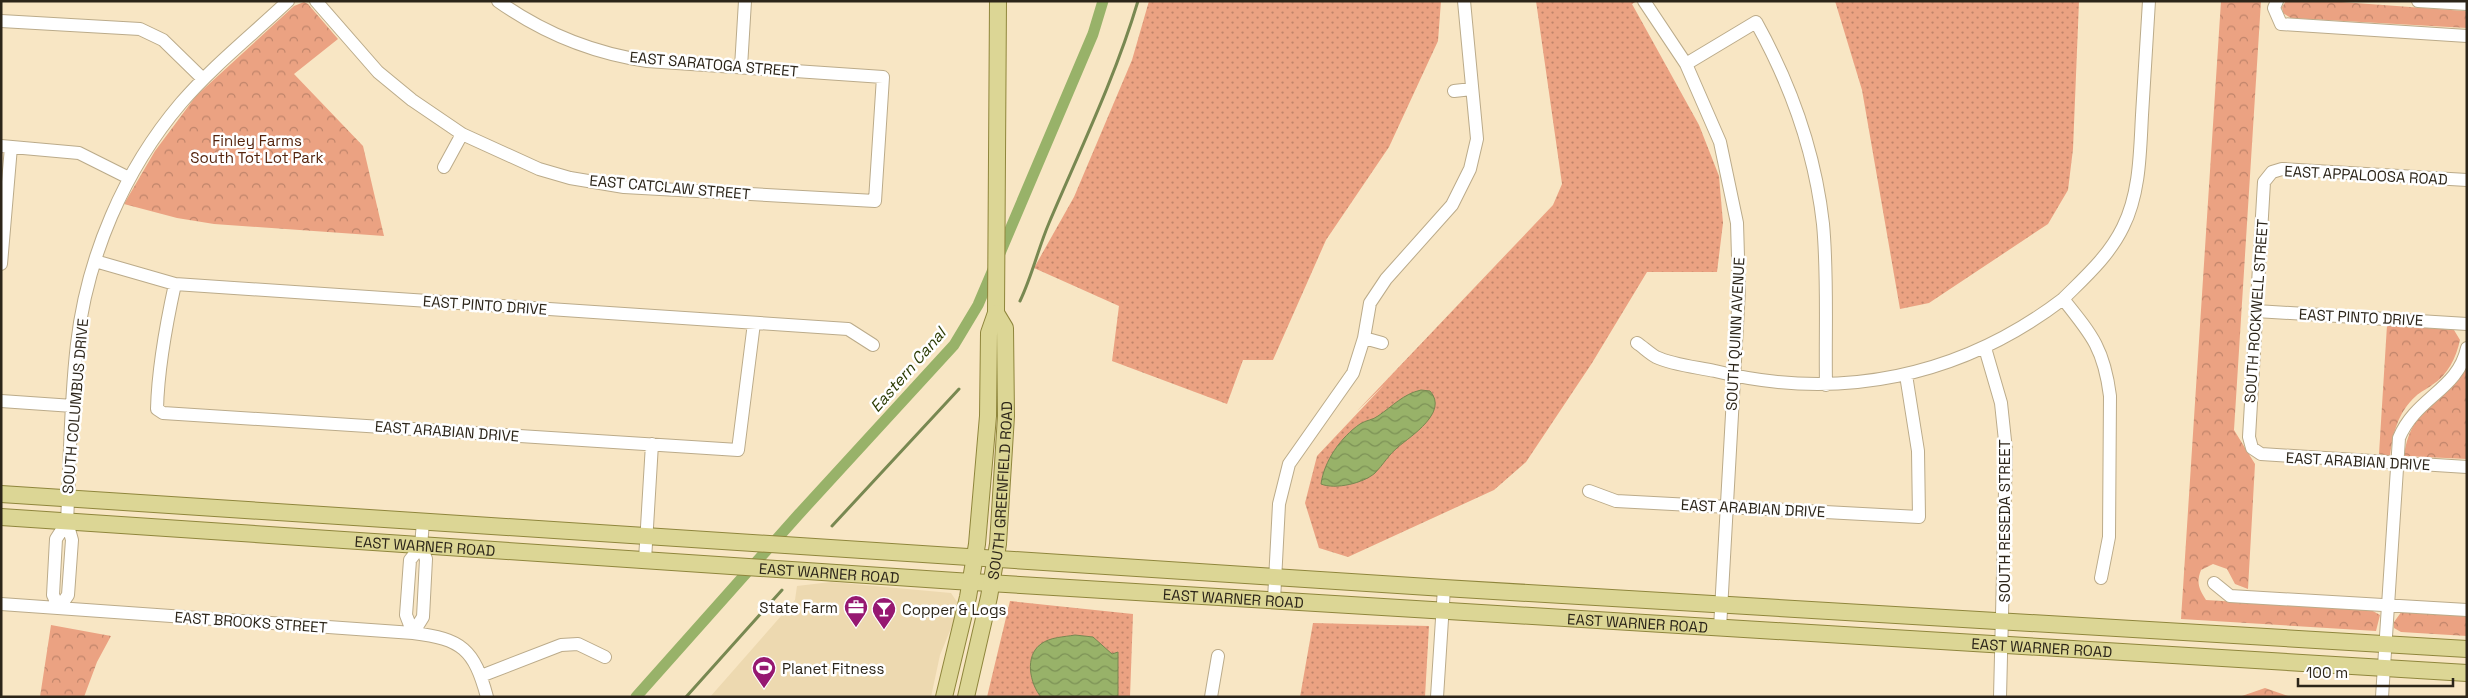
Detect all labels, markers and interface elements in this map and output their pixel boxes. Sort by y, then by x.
street label: EAST SARATOGA STREET [629,47,799,81]
park label: Finley Farms South Tot Lot Park [190,131,324,167]
street label: EAST APPALOOSA ROAD [2284,161,2448,189]
street label: EAST CATCLAW STREET [589,170,751,204]
street label: SOUTH ROCKWELL STREET [2240,218,2272,404]
street label: SOUTH QUINN AVENUE [1721,257,1749,411]
street label: EAST PINTO DRIVE [422,291,548,319]
street label: EAST PINTO DRIVE [2298,304,2424,330]
street label: SOUTH COLUMBUS DRIVE [58,317,92,495]
water label: Eastern Canal [866,322,952,417]
street label: SOUTH GREENFIELD ROAD [983,401,1016,581]
street label: EAST ARABIAN DRIVE [374,416,520,446]
street label: SOUTH RESEDA STREET [1995,439,2014,602]
street label: EAST ARABIAN DRIVE [2285,448,2431,474]
street label: EAST ARABIAN DRIVE [1680,495,1826,521]
street label: EAST WARNER ROAD [354,531,496,560]
street label: EAST WARNER ROAD [758,558,900,587]
street label: EAST WARNER ROAD [1162,584,1304,612]
office icon: State Farm [843,594,869,628]
bar icon: Copper & Logs [871,596,897,630]
place label: State Farm [759,598,838,617]
place label: Copper & Logs [902,600,1007,619]
street label: EAST BROOKS STREET [174,607,328,637]
street label: EAST WARNER ROAD [1567,609,1709,636]
street label: EAST WARNER ROAD [1971,633,2113,661]
sports icon: Planet Fitness [751,655,777,689]
scale bar [2298,656,2453,688]
place label: Planet Fitness [782,659,885,678]
text: 100 m [2306,663,2348,682]

